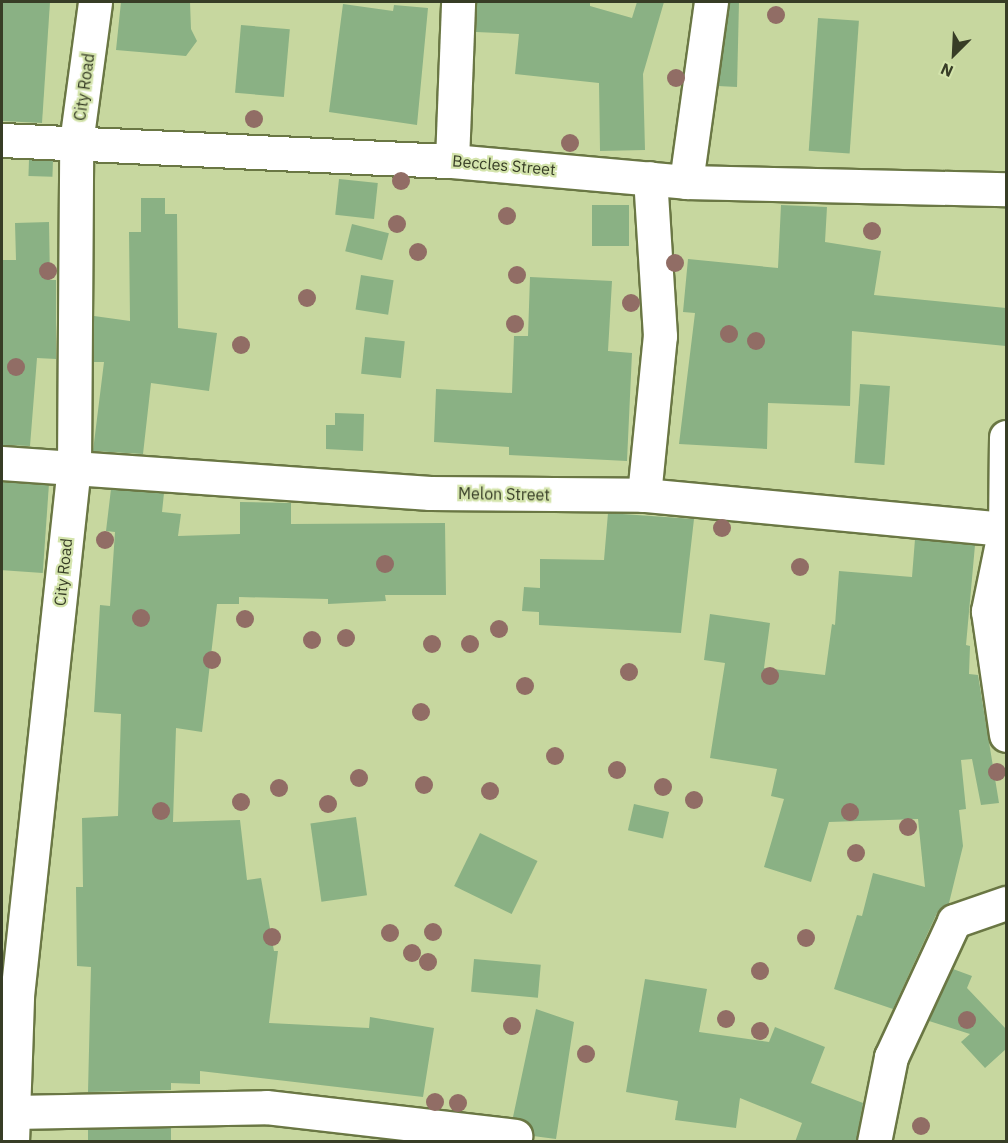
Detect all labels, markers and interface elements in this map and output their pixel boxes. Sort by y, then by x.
north arrow [924,24,984,84]
street label: City Road [70,52,98,122]
text: N [937,59,956,82]
street label: Beccles Street [451,151,557,179]
street label: Melon Street [458,484,550,504]
street label: City Road [50,537,76,607]

